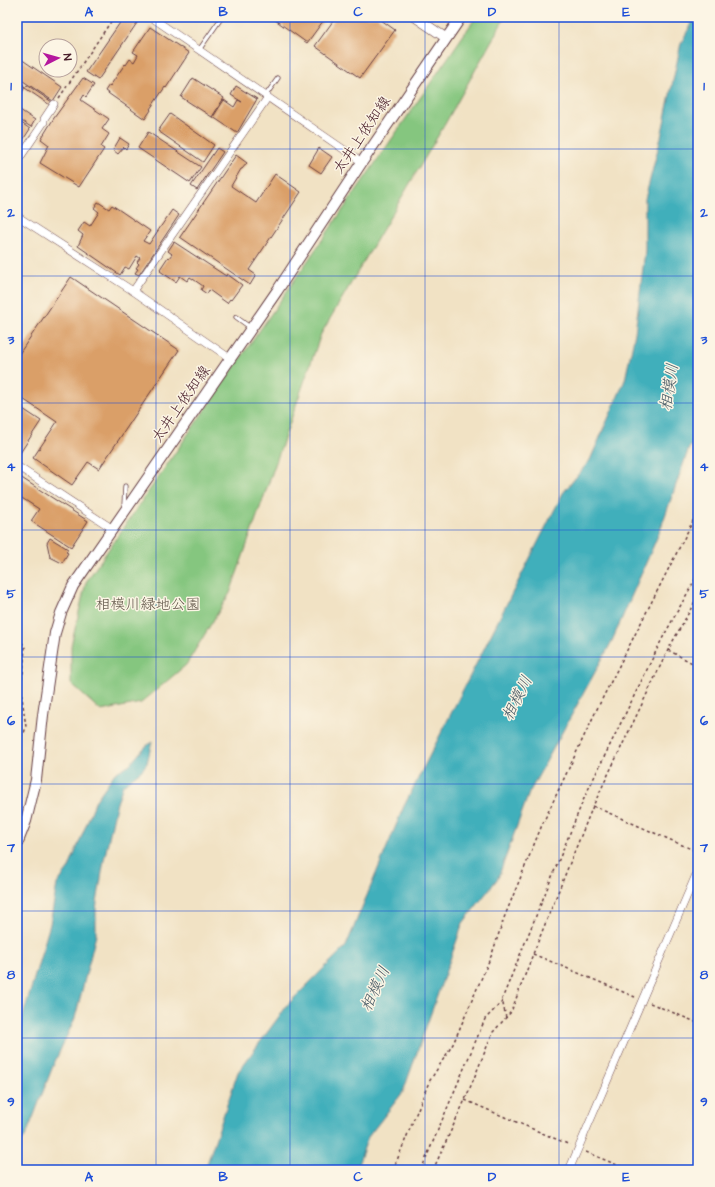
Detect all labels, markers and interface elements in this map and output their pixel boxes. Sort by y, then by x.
text: A [85,3,94,21]
text: B [218,3,228,21]
text: C [353,3,363,21]
text: D [488,3,497,21]
text: E [622,3,630,21]
north arrow [38,38,78,78]
text: N [60,53,75,61]
text: 1 [10,77,12,95]
text: 1 [703,77,705,95]
street label: 太井上依知線 [328,92,396,178]
text: 2 [6,204,15,222]
text: 2 [699,204,708,222]
text: 3 [7,331,15,349]
text: 3 [700,331,708,349]
street label: 太井上依知線 [147,361,215,447]
water label: 相模川 [654,362,684,412]
text: 4 [7,458,16,476]
text: 4 [700,458,709,476]
text: 5 [6,585,16,603]
text: 5 [699,585,709,603]
park label: 相模川緑地公園 [95,594,201,615]
water label: 相模川 [496,672,538,724]
text: 6 [7,712,16,730]
text: 6 [700,712,709,730]
text: 7 [6,839,16,857]
text: 7 [699,839,709,857]
water label: 相模川 [355,963,395,1015]
text: 8 [7,966,16,984]
text: 8 [700,966,709,984]
text: 9 [7,1093,15,1111]
text: 9 [700,1093,708,1111]
text: A [85,1168,94,1186]
text: B [218,1168,228,1186]
text: C [353,1168,363,1186]
text: D [488,1168,497,1186]
text: E [622,1168,630,1186]

